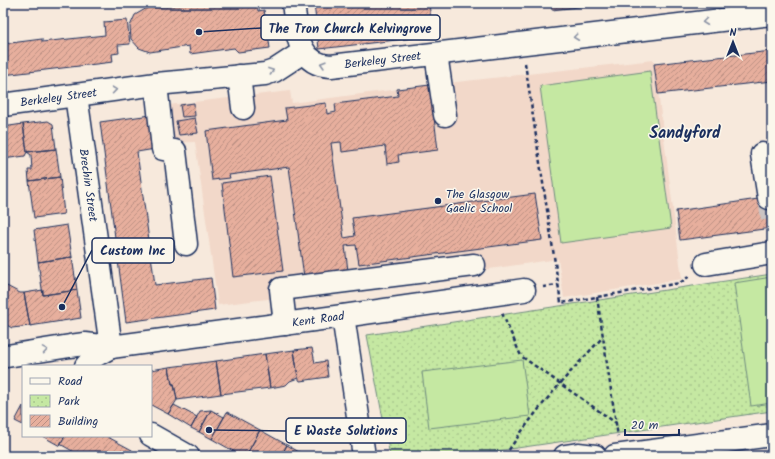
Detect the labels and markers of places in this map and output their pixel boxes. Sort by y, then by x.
callout: The Tron Church Kelvingrove [261,15,440,40]
place label: The Glasgow Gaelic School [446,185,512,218]
marker: The Glasgow Gaelic School [433,196,443,206]
callout: Custom Inc [92,238,174,263]
callout: E Waste Solutions [286,418,406,443]

